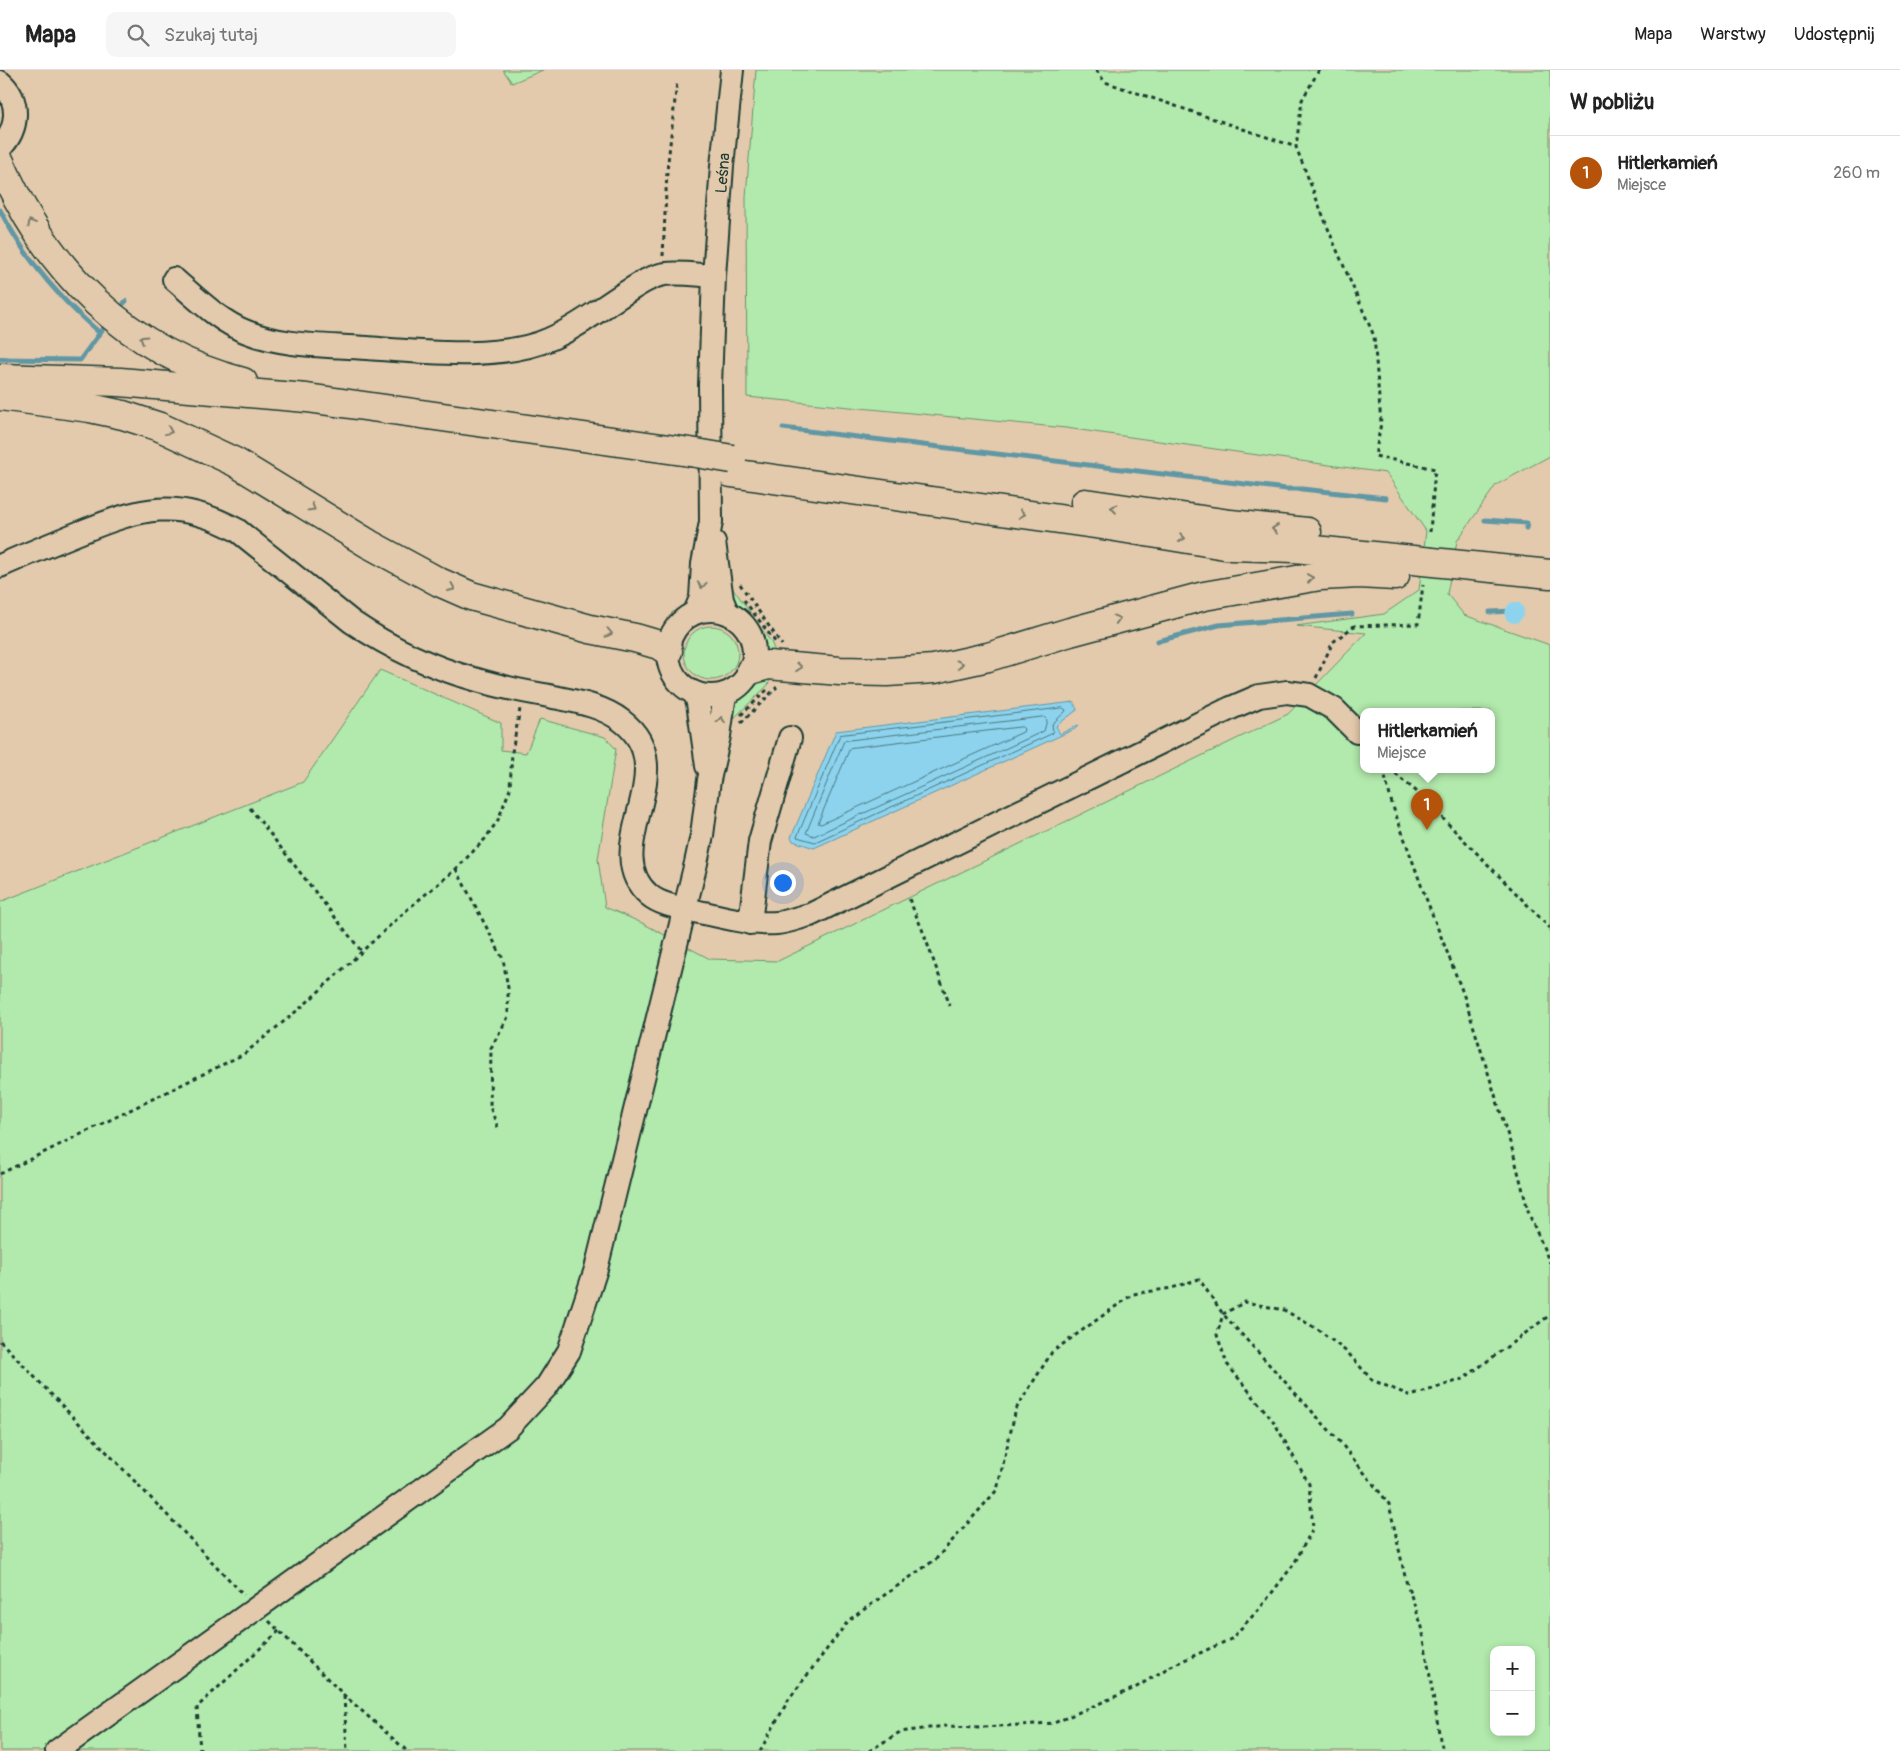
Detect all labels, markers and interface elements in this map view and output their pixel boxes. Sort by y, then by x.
search box [106,12,456,57]
text: Mapa [25,20,76,49]
icon: search [124,21,152,49]
text: Szukaj tutaj [164,23,258,47]
text: Mapa [1634,23,1672,46]
text: Warstwy [1700,23,1766,46]
text: Udostępnij [1794,23,1875,46]
text: W pobliżu [1570,89,1654,116]
text: Hitlerkamień [1617,151,1718,175]
street label: Leśna [711,152,735,194]
text: 1 [1583,163,1589,183]
text: 260 m [1833,163,1880,183]
text: Miejsce [1617,175,1666,195]
one-way arrow [27,219,37,228]
one-way arrow [139,335,148,345]
one-way arrow [164,424,173,435]
one-way arrow [306,501,315,511]
one-way arrow [1110,503,1118,513]
one-way arrow [1018,508,1026,519]
one-way arrow [1271,524,1279,535]
one-way arrow [1178,533,1187,543]
one-way arrow [1306,573,1314,584]
one-way arrow [697,581,708,589]
one-way arrow [447,582,456,593]
one-way arrow [1112,614,1120,624]
one-way arrow [604,627,613,637]
one-way arrow [956,659,965,670]
one-way arrow [795,661,803,672]
popup [1360,708,1495,773]
one-way arrow [715,716,726,724]
text: Hitlerkamień [1377,719,1478,743]
text: Miejsce [1377,743,1426,763]
pin: 1 [1411,789,1443,830]
your location [770,870,796,896]
map controls [1490,1646,1535,1736]
button: + [1490,1646,1535,1691]
button: − [1490,1691,1535,1736]

